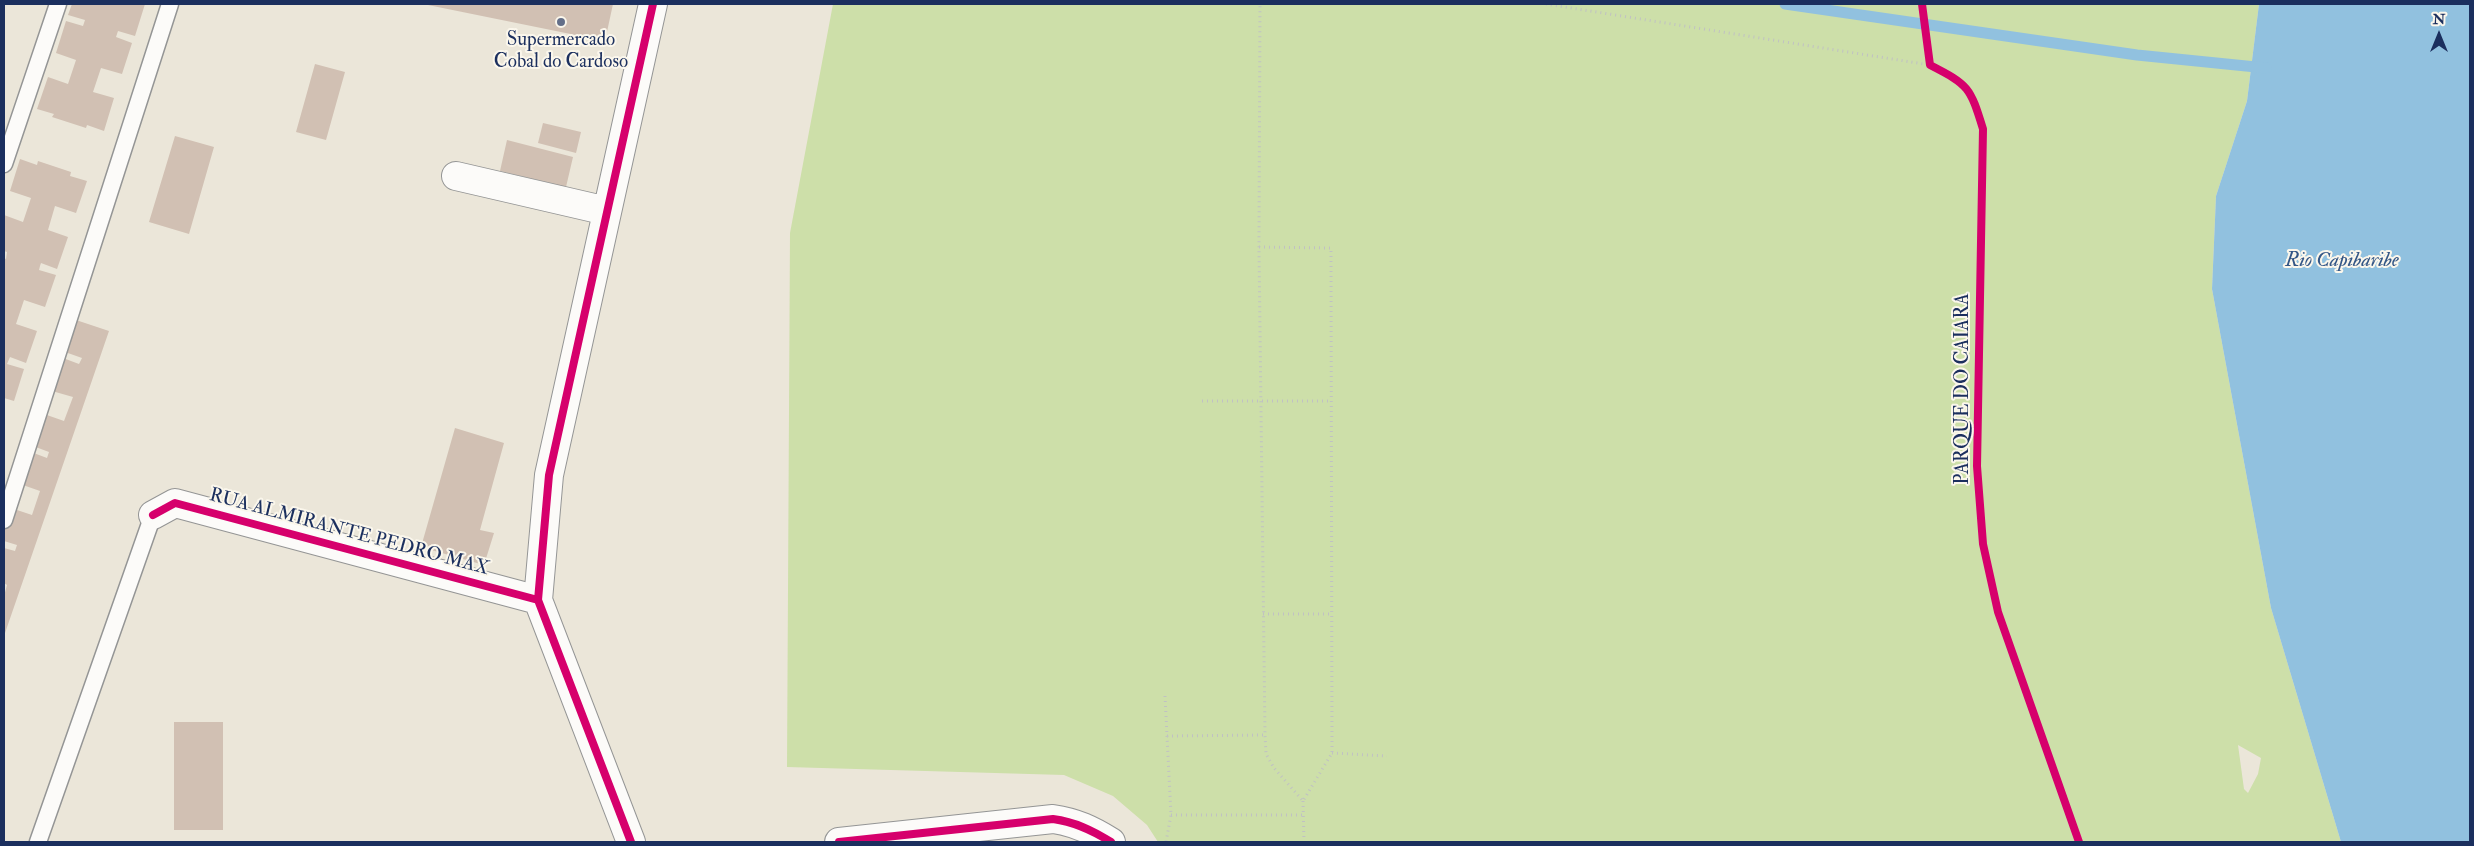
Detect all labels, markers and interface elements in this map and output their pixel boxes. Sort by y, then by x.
north arrow [2414,10,2464,60]
text: N [2433,11,2445,28]
marker: Supermercado Cobal do Cardoso [555,16,567,28]
place label: Supermercado Cobal do Cardoso [494,30,628,74]
water label: Rio Capibaribe [2285,250,2399,274]
street label: PARQUE DO CAIARA [1953,293,1975,485]
street label: RUA ALMIRANTE PEDRO MAX [207,485,491,581]

